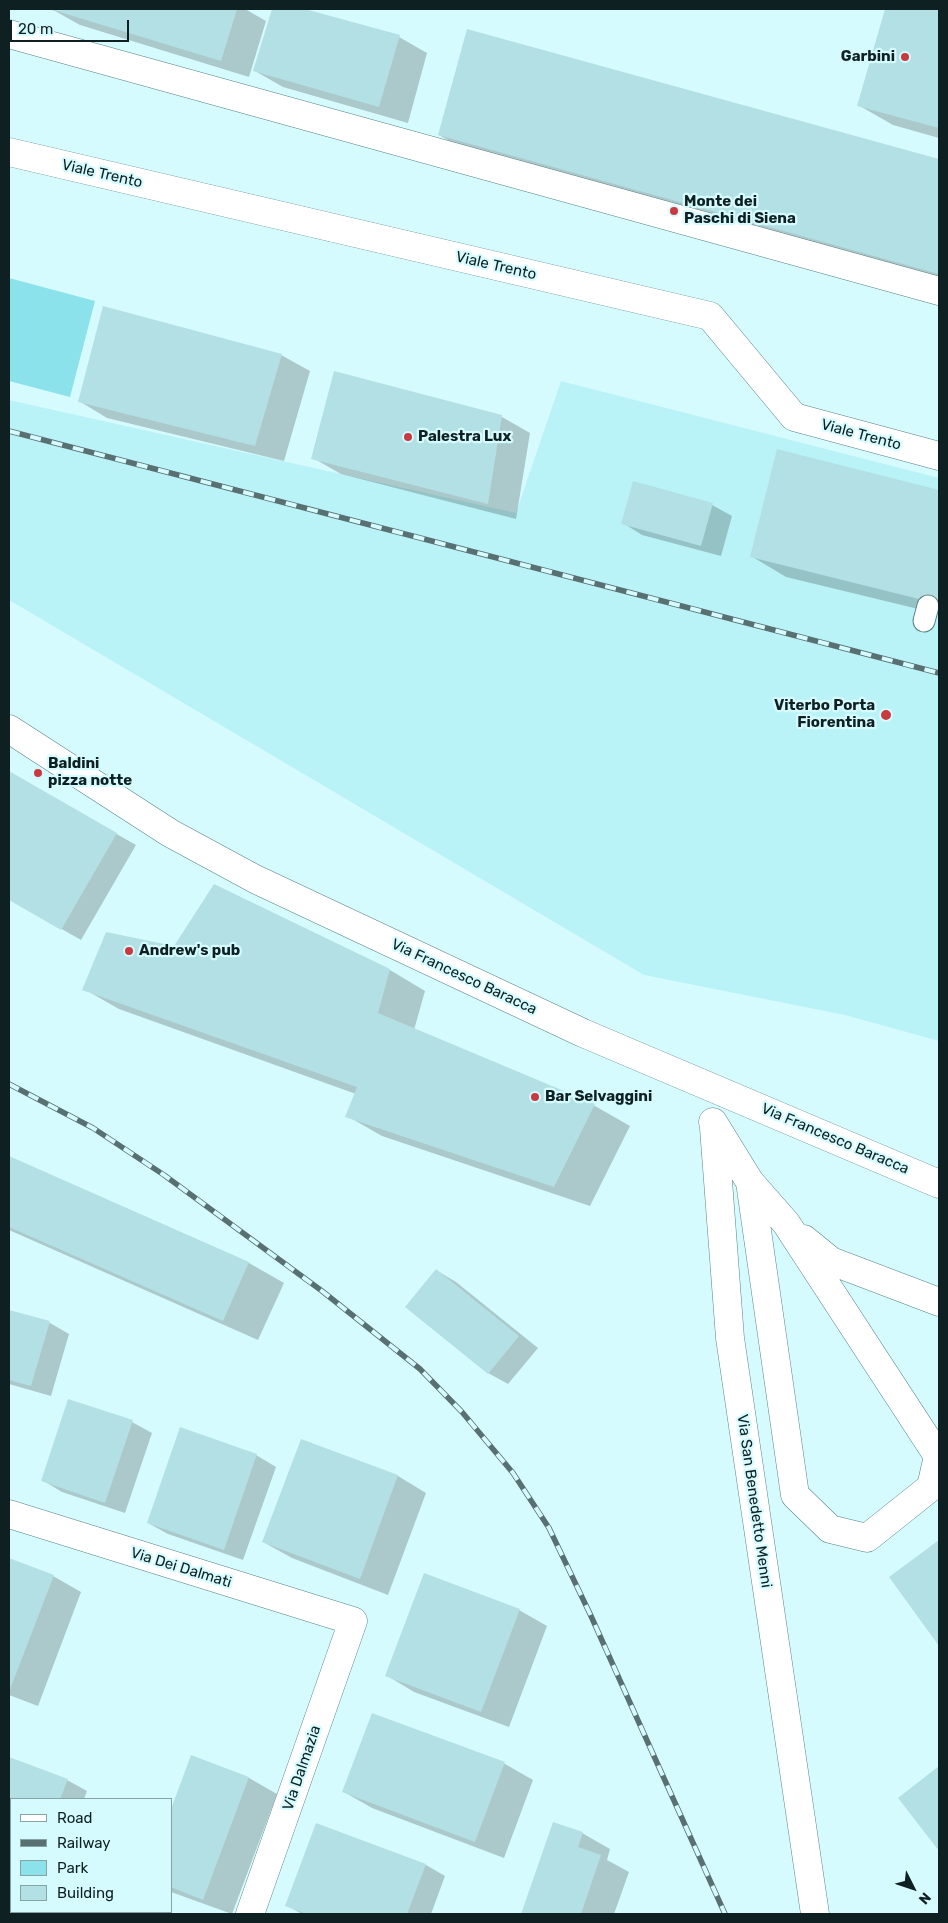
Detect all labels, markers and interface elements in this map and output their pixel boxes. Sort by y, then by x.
scale bar [12,10,131,42]
text: 20 m [18,20,53,38]
place label: Garbini [841,48,895,66]
marker: Garbini [899,51,911,63]
street label: Viale Trento [60,156,144,192]
place label: Monte dei Paschi di Siena [684,193,796,228]
marker: Monte dei Paschi di Siena [668,205,680,217]
street label: Viale Trento [454,248,538,284]
street label: Viale Trento [819,416,903,454]
place label: Palestra Lux [418,428,511,446]
marker: Palestra Lux [402,431,414,443]
place label: Viterbo Porta Fiorentina [774,697,875,732]
marker: Viterbo Porta Fiorentina [879,708,893,722]
place label: Baldini pizza notte [48,755,132,790]
marker: Baldini pizza notte [32,767,44,779]
street label: Via Francesco Baracca [388,935,540,1019]
place label: Andrew's pub [139,942,240,960]
marker: Andrew's pub [123,945,135,957]
place label: Bar Selvaggini [545,1088,652,1106]
marker: Bar Selvaggini [529,1091,541,1103]
street label: Via Francesco Baracca [758,1100,912,1178]
street label: Via San Benedetto Menni [733,1413,775,1589]
street label: Via Dei Dalmati [128,1544,234,1592]
street label: Via Dalmazia [279,1723,325,1813]
legend [10,1798,172,1913]
text: Road [57,1809,93,1827]
text: Railway [57,1834,111,1852]
text: Park [57,1859,88,1877]
north arrow [888,1863,938,1913]
text: Building [57,1884,114,1902]
text: N [915,1889,934,1908]

